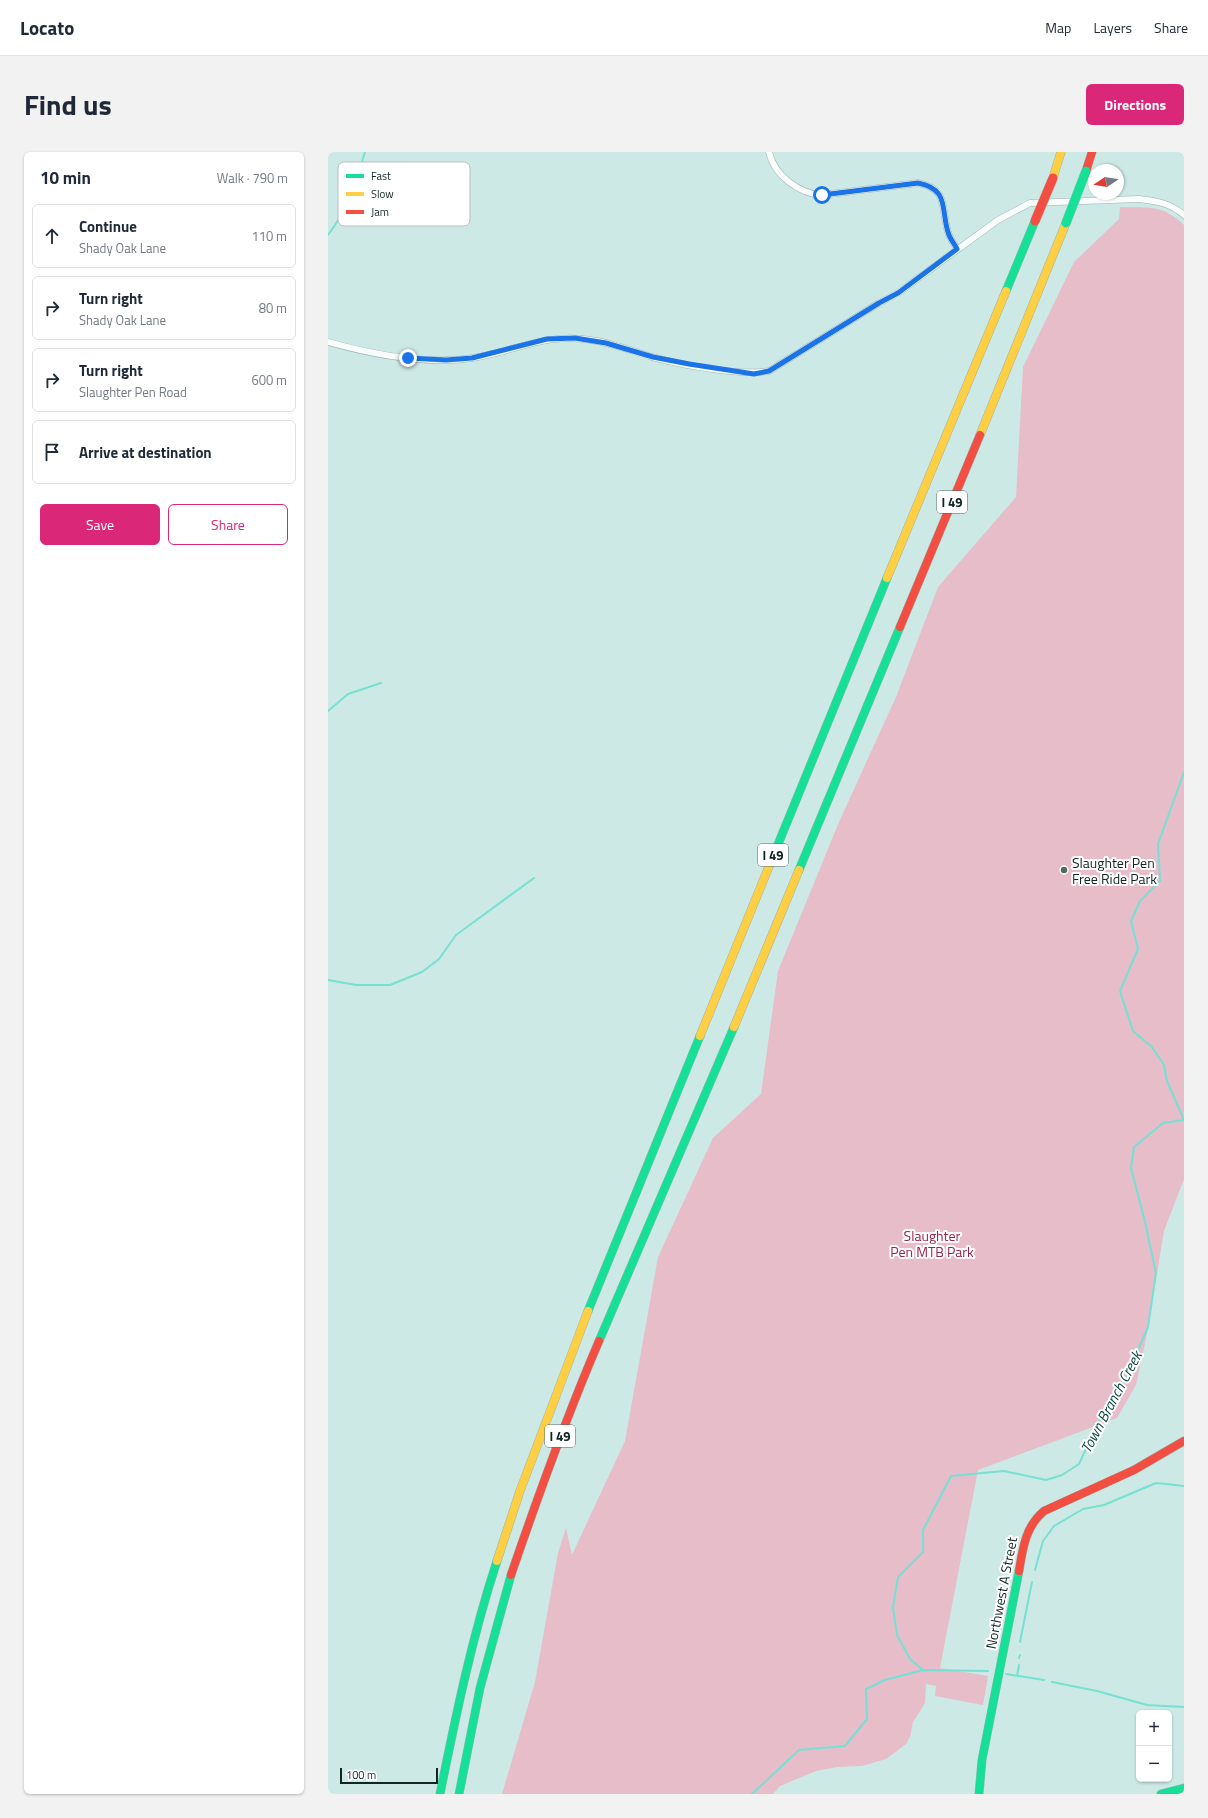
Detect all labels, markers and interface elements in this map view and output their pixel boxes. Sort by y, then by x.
text: Locato [20,13,74,42]
text: Map [1045,17,1071,38]
text: Layers [1093,17,1132,38]
text: Share [1154,17,1188,38]
text: Find us [24,83,112,126]
button: Directions [1086,84,1184,125]
legend [338,162,470,226]
north arrow [1088,164,1124,200]
text: 10 min [40,165,91,191]
text: Walk · 790 m [217,168,288,188]
text: Fast [371,168,391,184]
text: Slow [371,186,394,202]
route start [813,186,831,204]
text: Jam [371,204,389,220]
text: Continue [79,215,137,238]
icon: ahead [41,225,63,247]
text: 110 m [251,226,287,246]
text: Shady Oak Lane [79,238,166,258]
text: Turn right [79,287,143,310]
icon: right [41,297,63,319]
text: 80 m [259,298,287,318]
text: Shady Oak Lane [79,310,166,330]
route end [399,349,417,367]
text: Turn right [79,359,143,382]
icon: right [41,369,63,391]
text: 600 m [251,370,287,390]
text: Slaughter Pen Road [79,382,187,402]
icon: arrive [41,441,63,463]
text: Arrive at destination [79,441,212,464]
road number: I 49 [937,491,967,513]
button: Save [40,504,160,545]
button: Share [168,504,288,545]
road number: I 49 [758,844,788,866]
place label: Slaughter Pen Free Ride Park [1072,852,1157,889]
marker: Slaughter Pen Free Ride Park [1059,865,1069,875]
park label: Slaughter Pen MTB Park [890,1225,974,1262]
water label: Town Branch Creek [1074,1345,1149,1457]
road number: I 49 [545,1425,575,1447]
street label: Northwest A Street [980,1535,1022,1651]
map controls [1136,1710,1172,1782]
button: + [1136,1710,1172,1746]
button: − [1136,1746,1172,1782]
scale bar [340,1766,438,1785]
text: 100 m [346,1767,376,1783]

